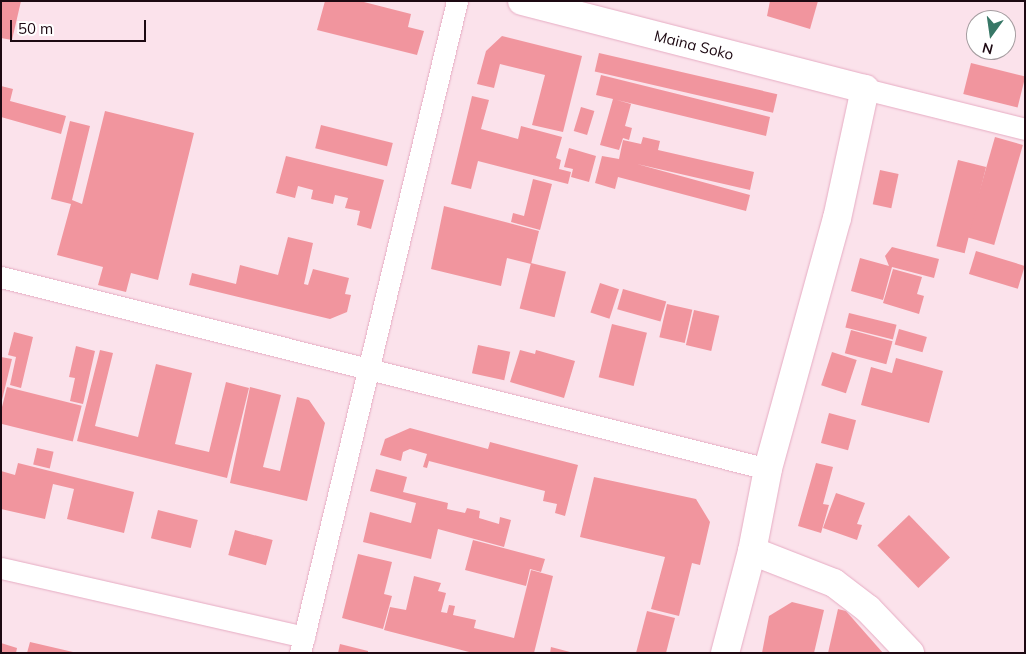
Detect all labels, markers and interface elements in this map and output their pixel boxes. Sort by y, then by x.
scale bar [12,10,149,42]
north arrow [966,10,1016,60]
text: 50 m [18,19,53,38]
street label: Maina Soko [652,26,736,64]
text: N [980,39,995,59]

